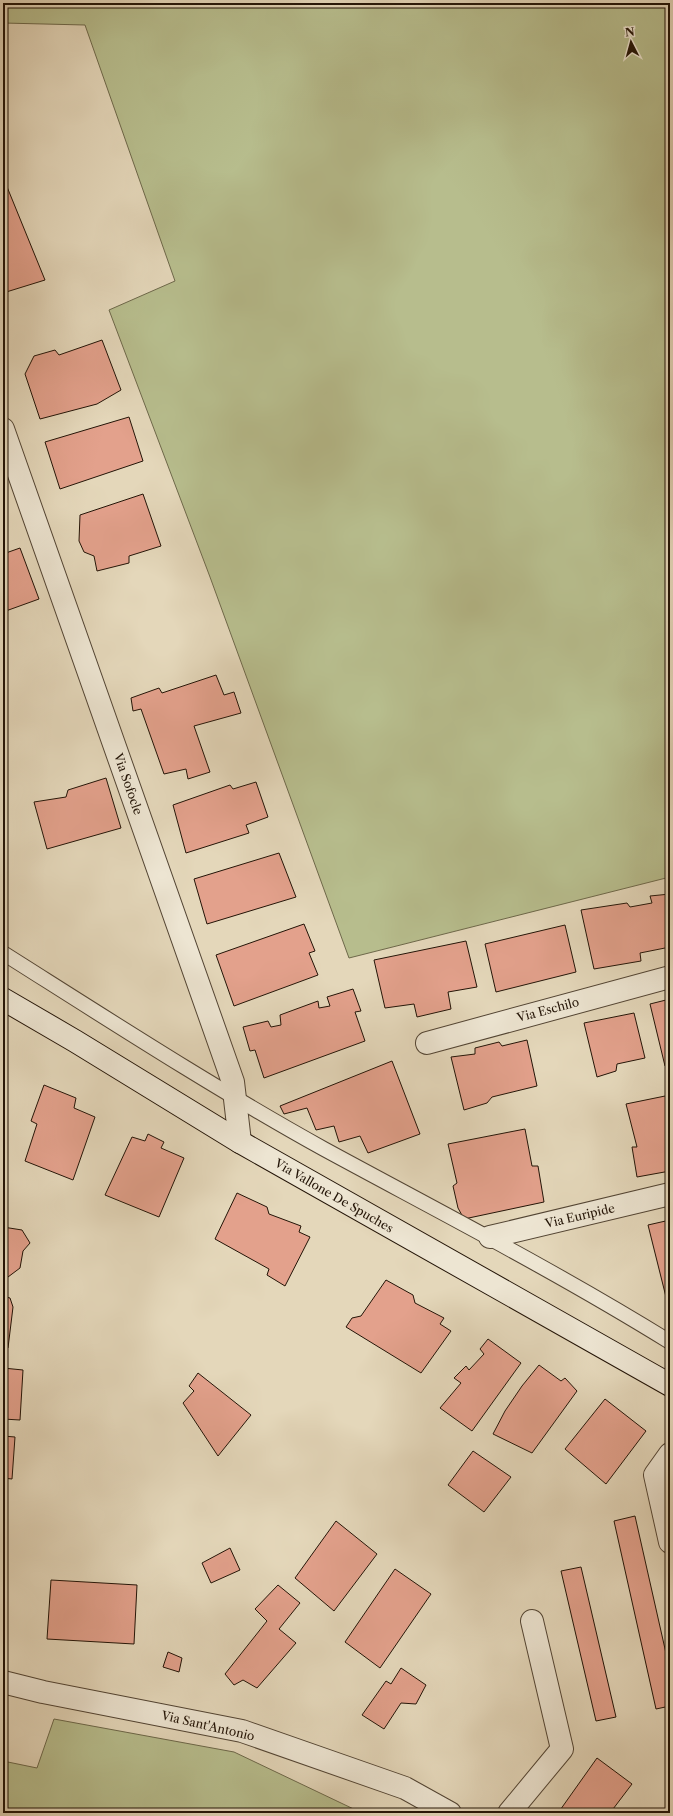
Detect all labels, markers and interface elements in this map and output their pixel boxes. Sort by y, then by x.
north arrow [611,22,651,62]
text: N [624,25,636,40]
street label: Via Sofocle [111,750,146,817]
street label: Via Eschilo [514,994,581,1025]
street label: Via Vallone De Spuches [271,1155,396,1236]
street label: Via Euripide [543,1200,617,1231]
street label: Via Sant'Antonio [159,1707,256,1744]

